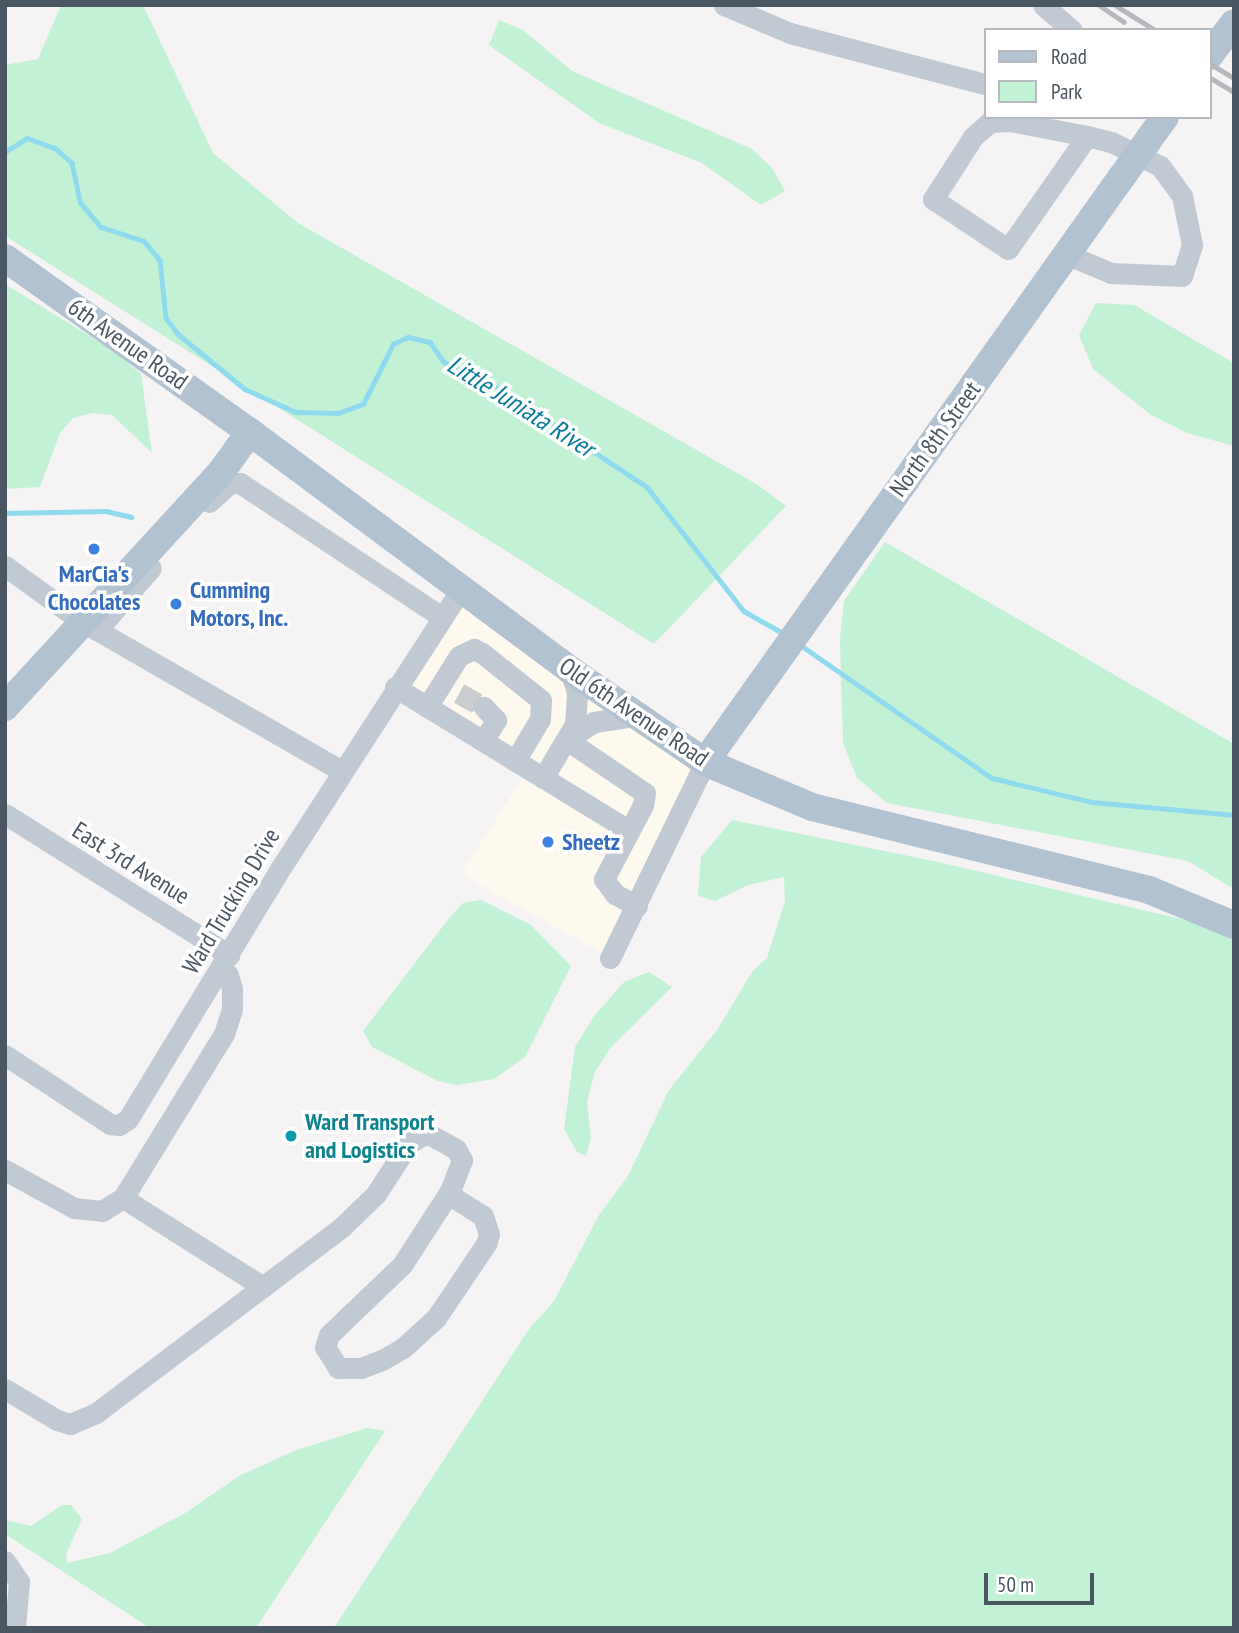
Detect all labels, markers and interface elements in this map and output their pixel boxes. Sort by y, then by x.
legend [984,28,1211,119]
text: Road [1051,43,1087,70]
text: Park [1051,78,1082,105]
street label: 6th Avenue Road [62,292,194,396]
water label: Little Juniata River [442,348,600,464]
street label: North 8th Street [884,376,986,502]
marker: MarCia's Chocolates [86,541,102,557]
place label: MarCia's Chocolates [48,560,140,616]
place label: Cumming Motors, Inc. [190,576,290,632]
marker: Cumming Motors, Inc. [168,596,184,612]
street label: Old 6th Avenue Road [554,651,714,773]
street label: East 3rd Avenue [67,815,195,911]
street label: Ward Trucking Drive [176,823,286,979]
place label: Sheetz [562,828,620,856]
marker: Sheetz [540,834,556,850]
place label: Ward Transport and Logistics [305,1108,435,1164]
marker: Ward Transport and Logistics [283,1128,299,1144]
scale bar [987,1560,1097,1604]
text: 50 m [997,1571,1034,1598]

